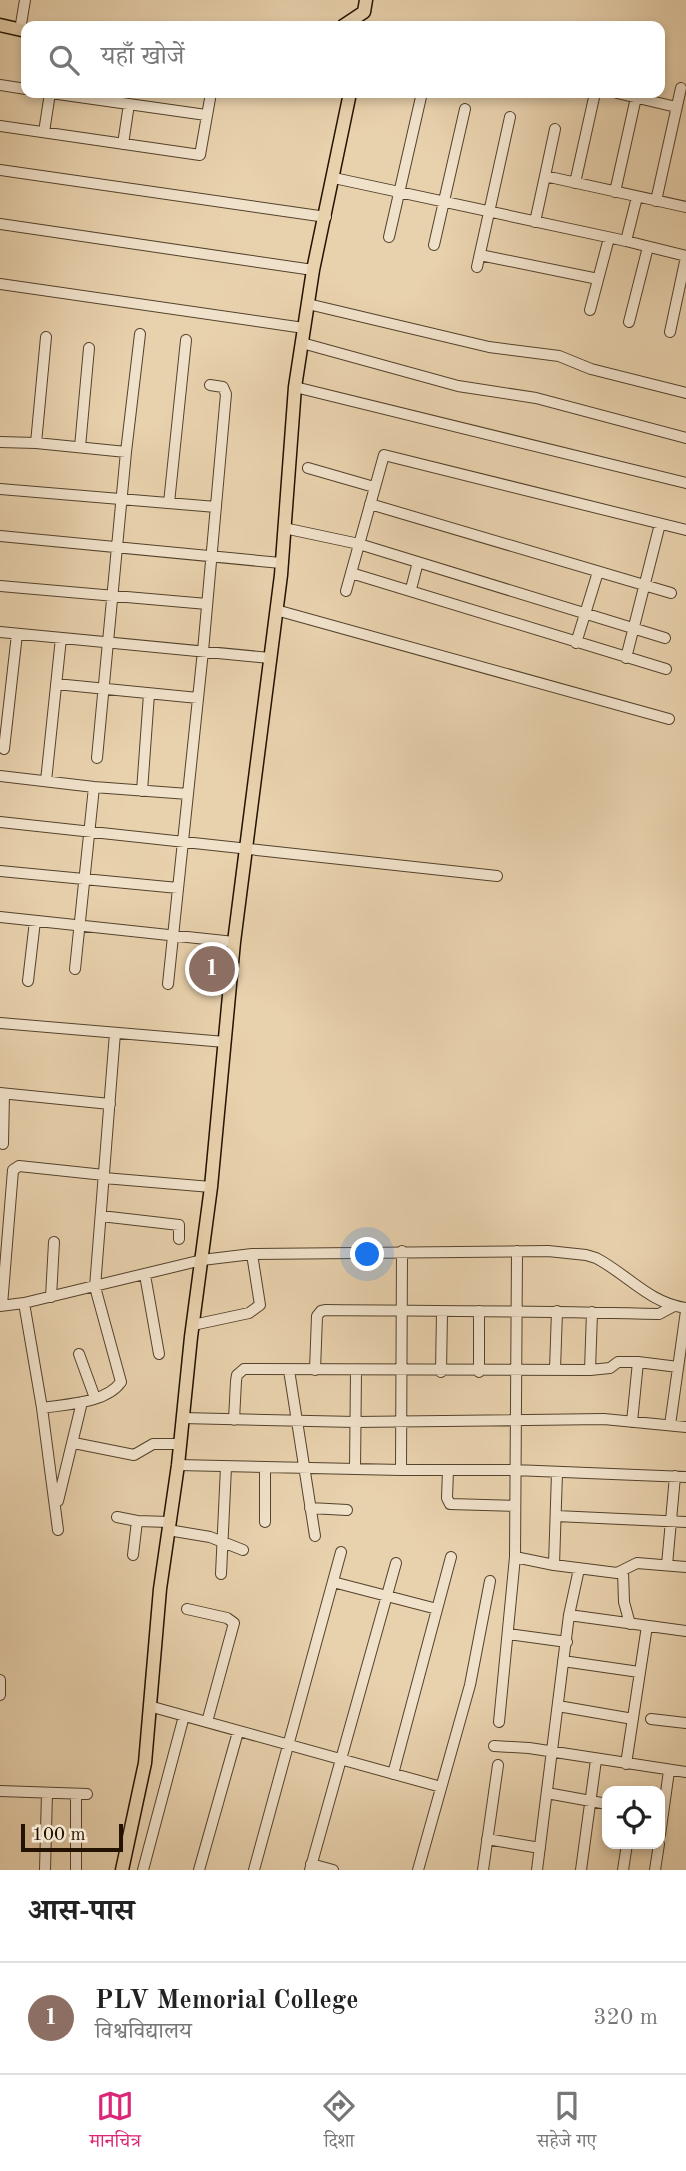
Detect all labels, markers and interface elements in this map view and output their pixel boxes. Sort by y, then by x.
search box [21,21,665,98]
icon: search [45,41,83,79]
text: यहाँ खोजें [101,44,184,70]
pin: 1 [189,943,235,995]
your location [350,1237,384,1271]
map controls [602,1786,665,1849]
button: locate [602,1786,665,1849]
scale bar [21,1821,122,1853]
text: 100 m [32,1826,85,1845]
text: आस-पास [28,1897,135,1927]
text: PLV Memorial College [95,1988,358,2014]
text: 1 [44,2006,58,2029]
text: 320 m [593,2006,658,2029]
text: विश्वविद्यालय [95,2020,192,2043]
tab: मानचित्र [90,2087,141,2159]
tab: दिशा [320,2087,358,2159]
tab: सहेजे गए [537,2087,596,2159]

